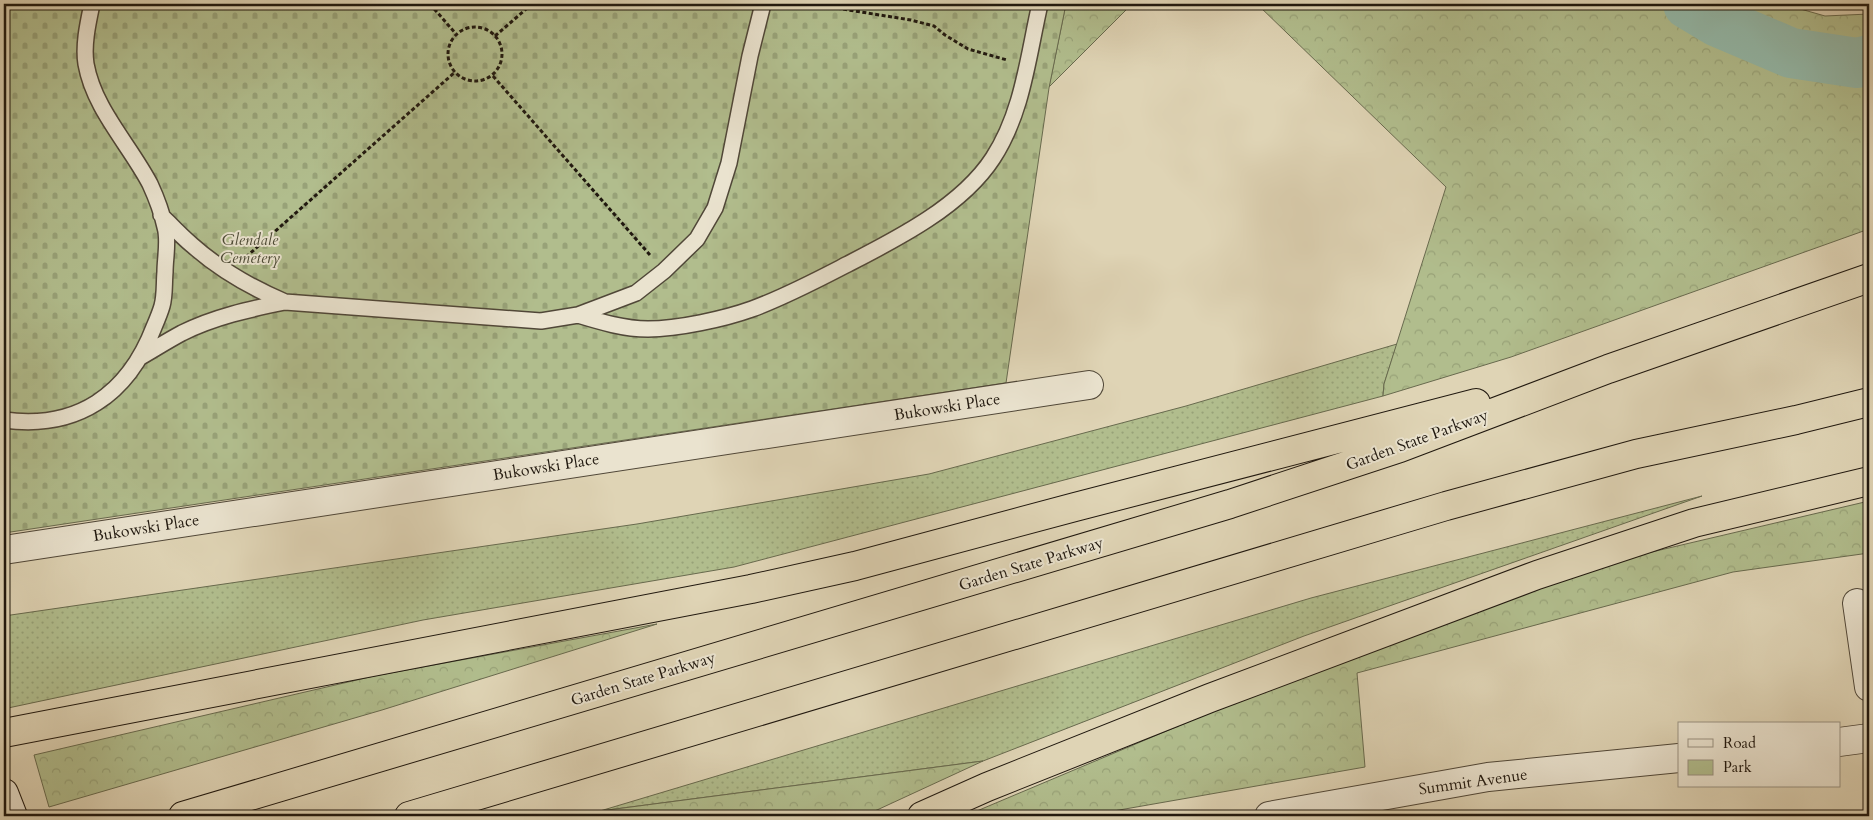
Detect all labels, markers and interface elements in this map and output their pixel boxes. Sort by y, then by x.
park label: Glendale Cemetery [220,229,280,269]
street label: Bukowski Place [892,388,1002,426]
street label: Garden State Parkway [1343,404,1492,476]
street label: Bukowski Place [491,448,601,486]
street label: Bukowski Place [91,509,201,547]
street label: Garden State Parkway [956,531,1107,596]
street label: Garden State Parkway [568,646,719,711]
legend [1678,722,1840,788]
text: Road [1723,733,1756,753]
text: Park [1723,757,1752,777]
street label: Summit Avenue [1417,763,1529,801]

